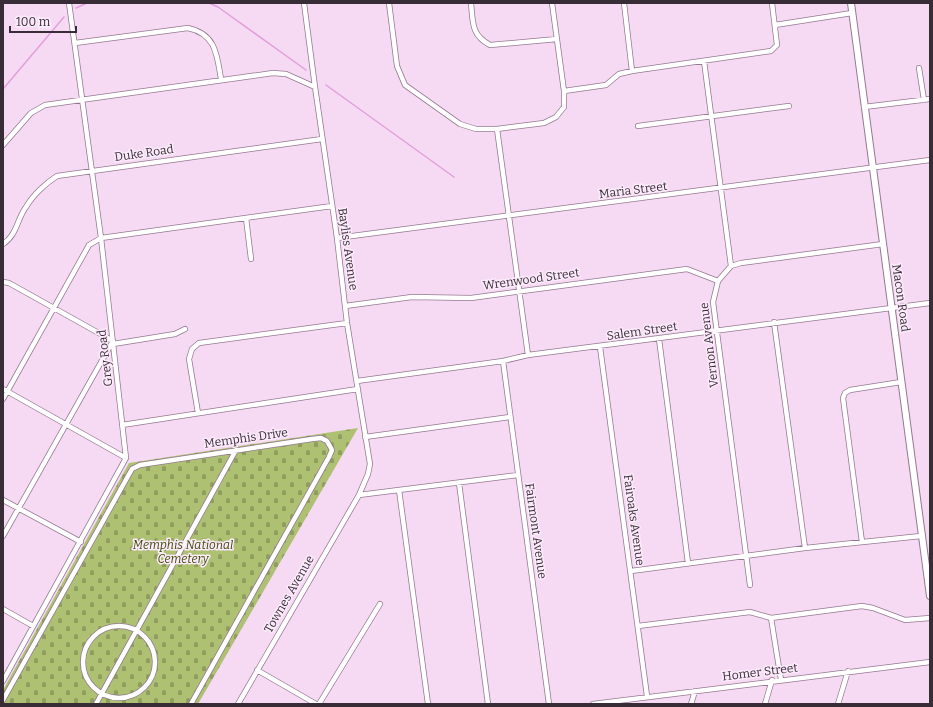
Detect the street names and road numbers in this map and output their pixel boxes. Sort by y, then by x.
street label: Duke Road [114,142,174,164]
street label: Maria Street [598,179,668,201]
street label: Bayliss Avenue [335,207,361,291]
street label: Macon Road [889,263,913,333]
street label: Wrenwood Street [482,265,581,293]
street label: Vernon Avenue [697,302,721,388]
street label: Salem Street [606,319,679,343]
street label: Grey Road [95,329,115,387]
street label: Memphis Drive [203,425,289,451]
street label: Fairoaks Avenue [621,474,647,566]
street label: Fairmont Avenue [522,482,550,580]
street label: Townes Avenue [261,553,317,635]
street label: Homer Street [721,660,799,684]

